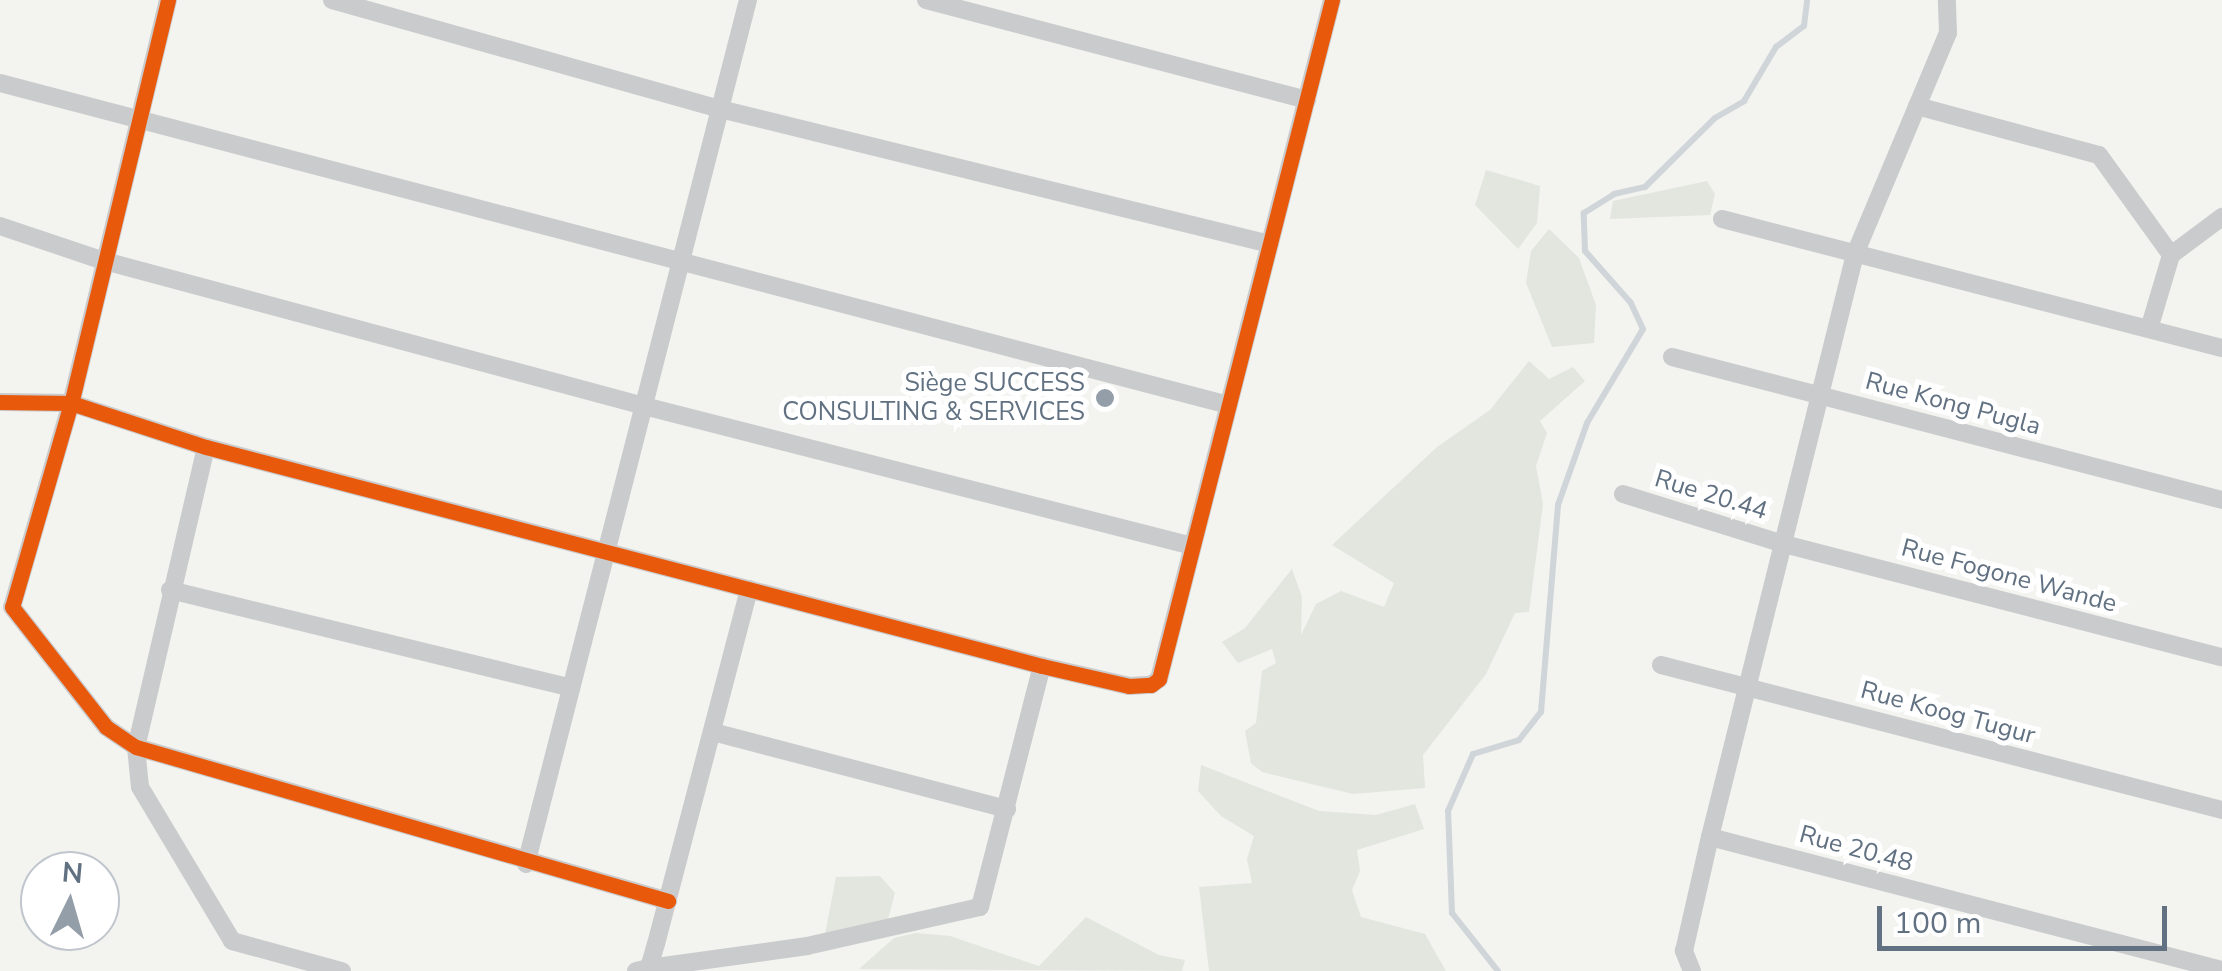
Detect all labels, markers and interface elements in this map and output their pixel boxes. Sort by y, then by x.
street label: Rue Kong Pugla [1862,366,2044,442]
place label: Siège SUCCESS CONSULTING & SERVICES [782,369,1085,428]
marker: Siège SUCCESS CONSULTING & SERVICES [1094,387,1116,409]
street label: Rue 20.44 [1651,464,1771,526]
street label: Rue Fogone Wande [1898,533,2120,619]
street label: Rue Koog Tugur [1857,675,2039,751]
street label: Rue 20.48 [1796,819,1916,879]
north arrow [20,851,120,951]
text: N [60,853,85,893]
scale bar [1882,886,2172,948]
text: 100 m [1894,903,1981,944]

